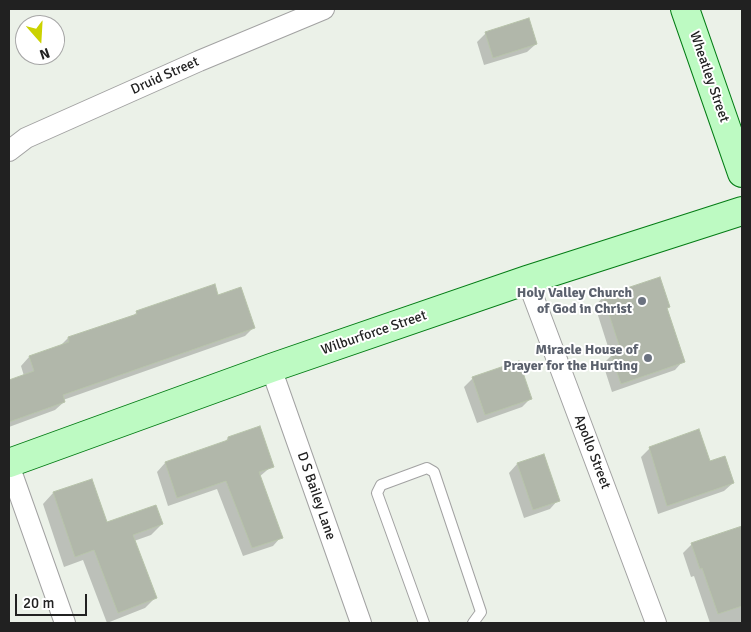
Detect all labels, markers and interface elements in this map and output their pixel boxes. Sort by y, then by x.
north arrow [15,15,65,65]
street label: Wheatley Street [686,29,732,125]
text: N [37,44,52,63]
street label: Druid Street [128,54,202,98]
place label: Holy Valley Church of God in Christ [517,285,632,318]
marker: Holy Valley Church of God in Christ [636,295,648,307]
street label: Wilburforce Street [319,307,429,359]
place label: Miracle House of Prayer for the Hurting [503,342,638,374]
marker: Miracle House of Prayer for the Hurting [642,352,654,364]
street label: Apollo Street [570,413,614,491]
street label: D S Bailey Lane [293,450,339,542]
scale bar [18,584,90,616]
text: 20 m [23,594,54,612]

